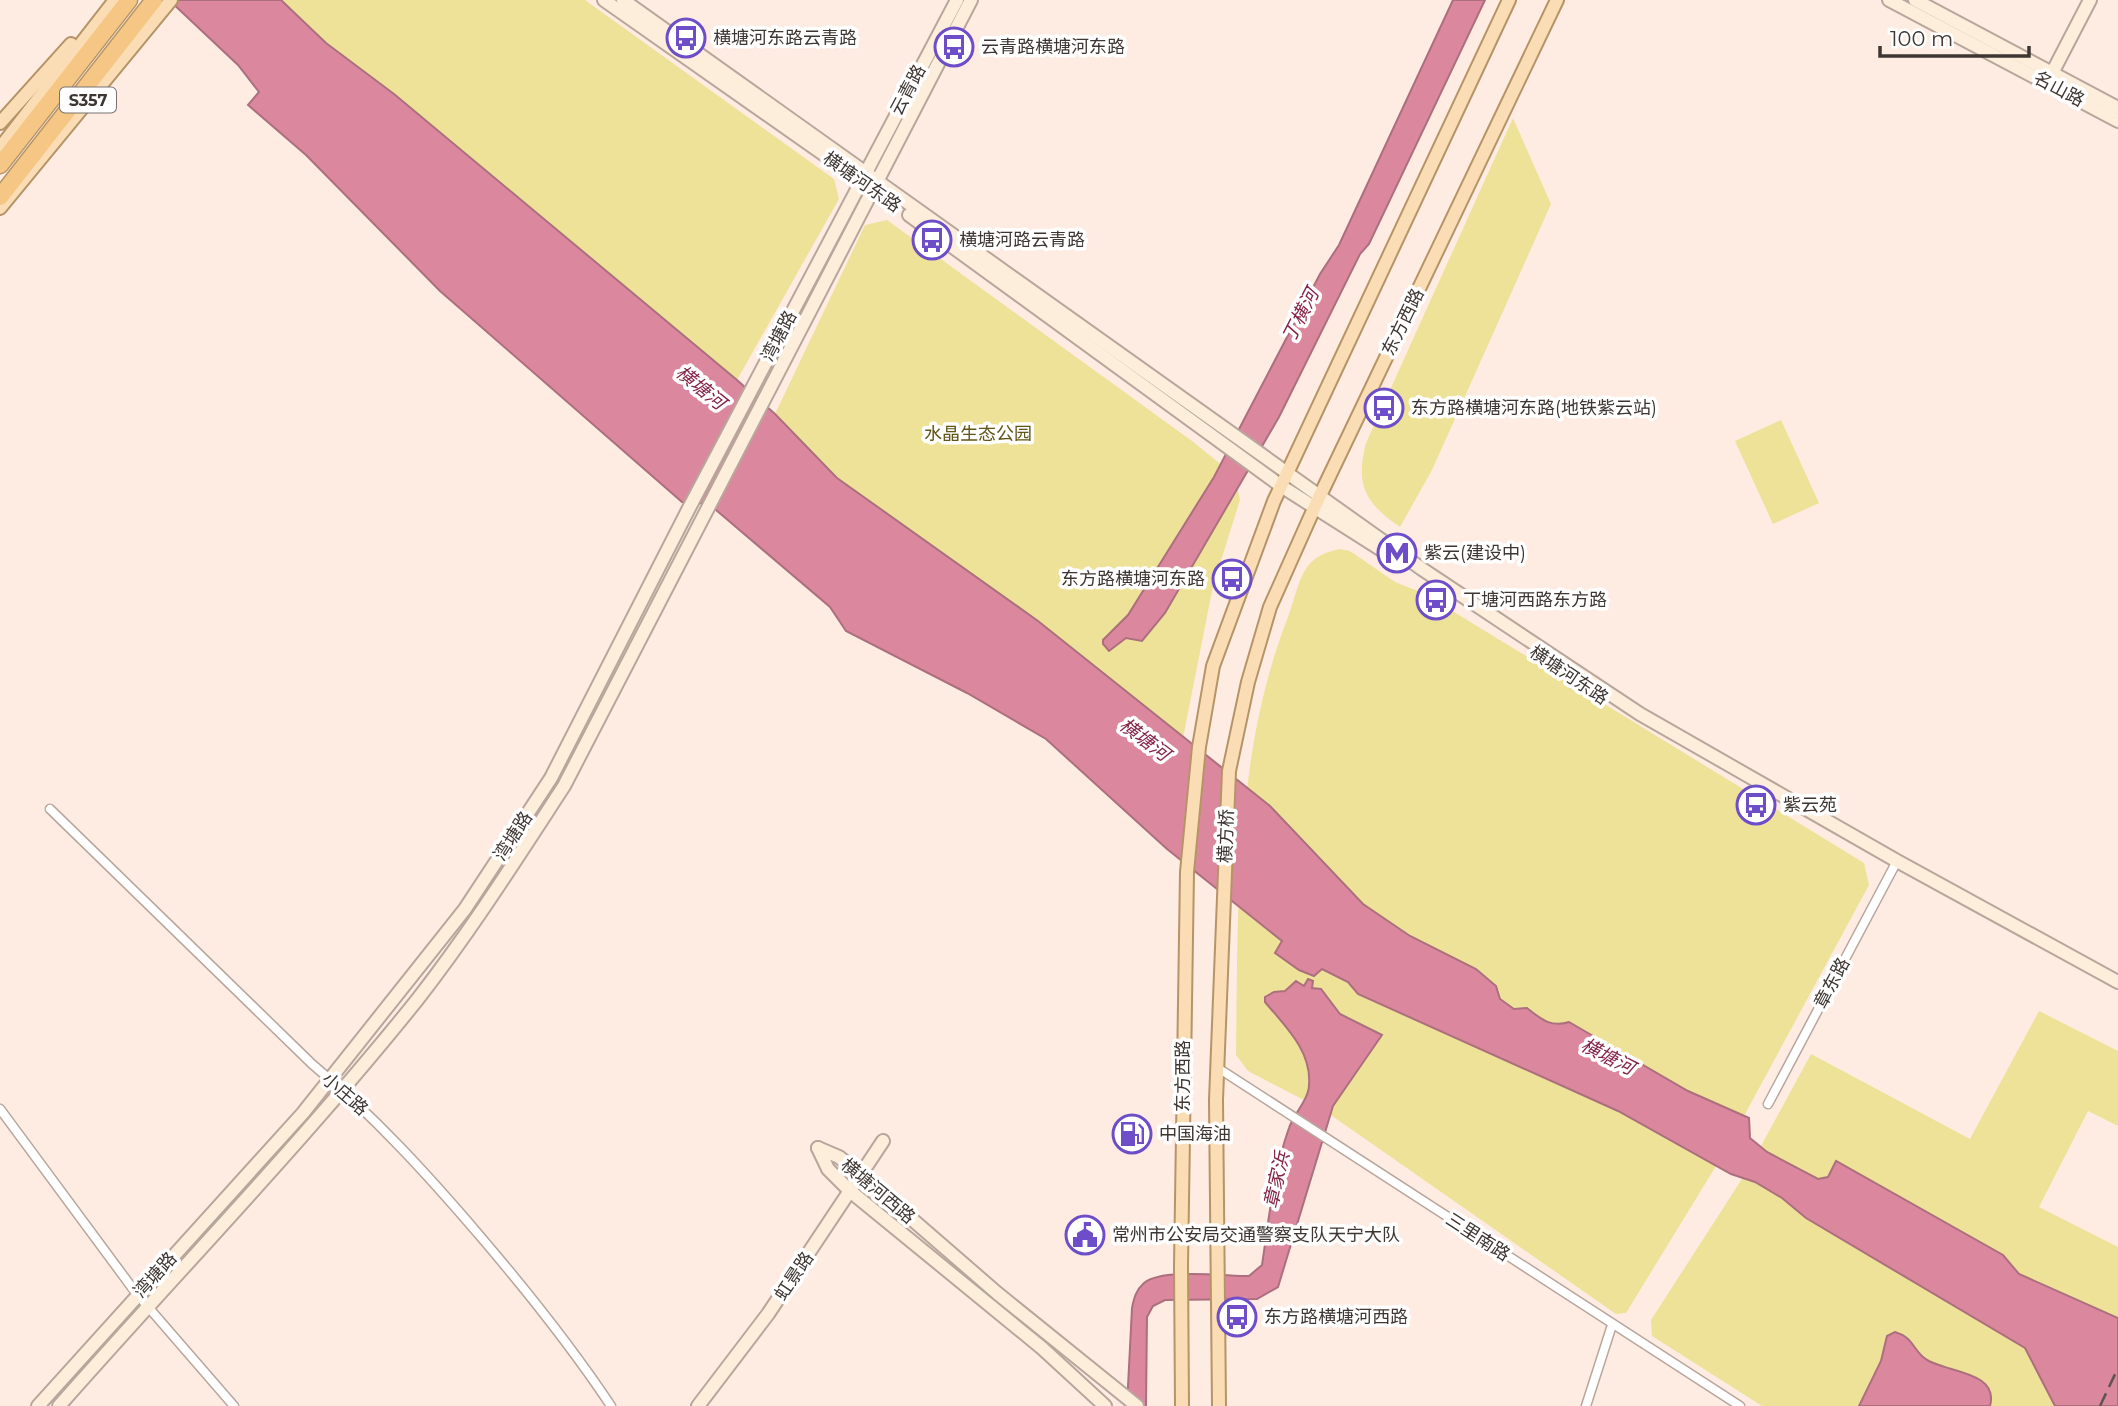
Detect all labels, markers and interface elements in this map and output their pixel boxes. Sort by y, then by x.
scale bar [1880,14,2029,58]
bus stop icon: 横塘河东路云青路 [665,17,707,59]
bus stop icon: 云青路横塘河东路 [933,26,975,68]
text: 100 m [1890,26,1953,51]
place label: 横塘河东路云青路 [713,27,857,49]
place label: 云青路横塘河东路 [981,36,1125,58]
street label: 云青路 [886,61,930,119]
street label: 名山路 [2030,67,2088,111]
road number: S357 [60,88,116,113]
street label: 横塘河东路 [819,147,905,217]
bus stop icon: 横塘河路云青路 [911,219,953,261]
place label: 横塘河路云青路 [959,229,1085,251]
water label: 丁横河 [1277,281,1325,346]
street label: 东方西路 [1377,285,1429,359]
street label: 湾塘路 [757,307,801,365]
water label: 横塘河 [671,361,733,417]
bus stop icon: 东方路横塘河东路(地铁紫云站) [1363,387,1405,429]
place label: 东方路横塘河东路(地铁紫云站) [1411,397,1657,419]
park label: 水晶生态公园 [924,423,1032,445]
metro station icon: 紫云(建设中) [1376,532,1418,574]
place label: 紫云(建设中) [1424,542,1526,564]
bus stop icon: 东方路横塘河东路 [1211,558,1253,600]
place label: 东方路横塘河东路 [1061,568,1205,590]
bus stop icon: 丁塘河西路东方路 [1415,579,1457,621]
place label: 丁塘河西路东方路 [1463,589,1607,611]
street label: 横塘河东路 [1526,641,1612,709]
water label: 横塘河 [1115,713,1178,768]
bus stop icon: 紫云苑 [1735,784,1777,826]
place label: 紫云苑 [1783,794,1837,816]
street label: 湾塘路 [489,807,537,865]
street label: 横方桥 [1214,809,1238,863]
street label: 章东路 [1810,954,1854,1012]
water label: 横塘河 [1577,1033,1642,1081]
street label: 东方西路 [1172,1040,1194,1112]
street label: 小庄路 [317,1068,373,1120]
fuel station icon: 中国海油 [1111,1113,1153,1155]
place label: 中国海油 [1159,1123,1231,1145]
water label: 章家浜 [1259,1148,1295,1210]
street label: 横塘河西路 [836,1154,920,1228]
street label: 三里南路 [1442,1208,1514,1266]
public building icon: 常州市公安局交通警察支队天宁大队 [1064,1214,1106,1256]
place label: 常州市公安局交通警察支队天宁大队 [1112,1224,1400,1246]
street label: 虹景路 [770,1247,818,1305]
street label: 湾塘路 [129,1248,181,1302]
bus stop icon: 东方路横塘河西路 [1216,1296,1258,1338]
place label: 东方路横塘河西路 [1264,1306,1408,1328]

